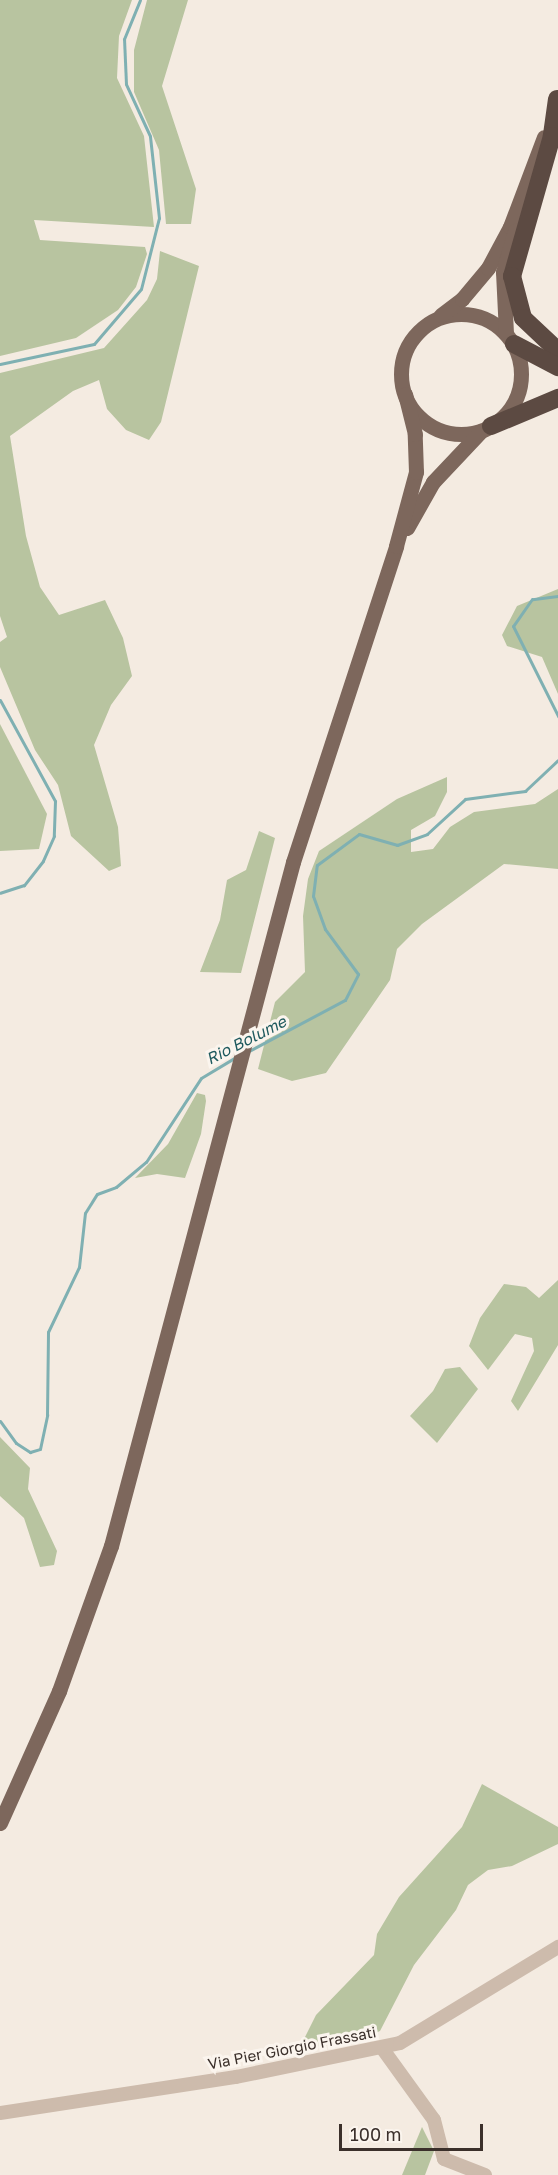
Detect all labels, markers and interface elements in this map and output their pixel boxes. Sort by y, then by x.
water label: Rio Bolume [203,1012,289,1068]
street label: Via Pier Giorgio Frassati [206,2023,378,2073]
scale bar [342,2112,486,2150]
text: 100 m [350,2123,401,2145]

